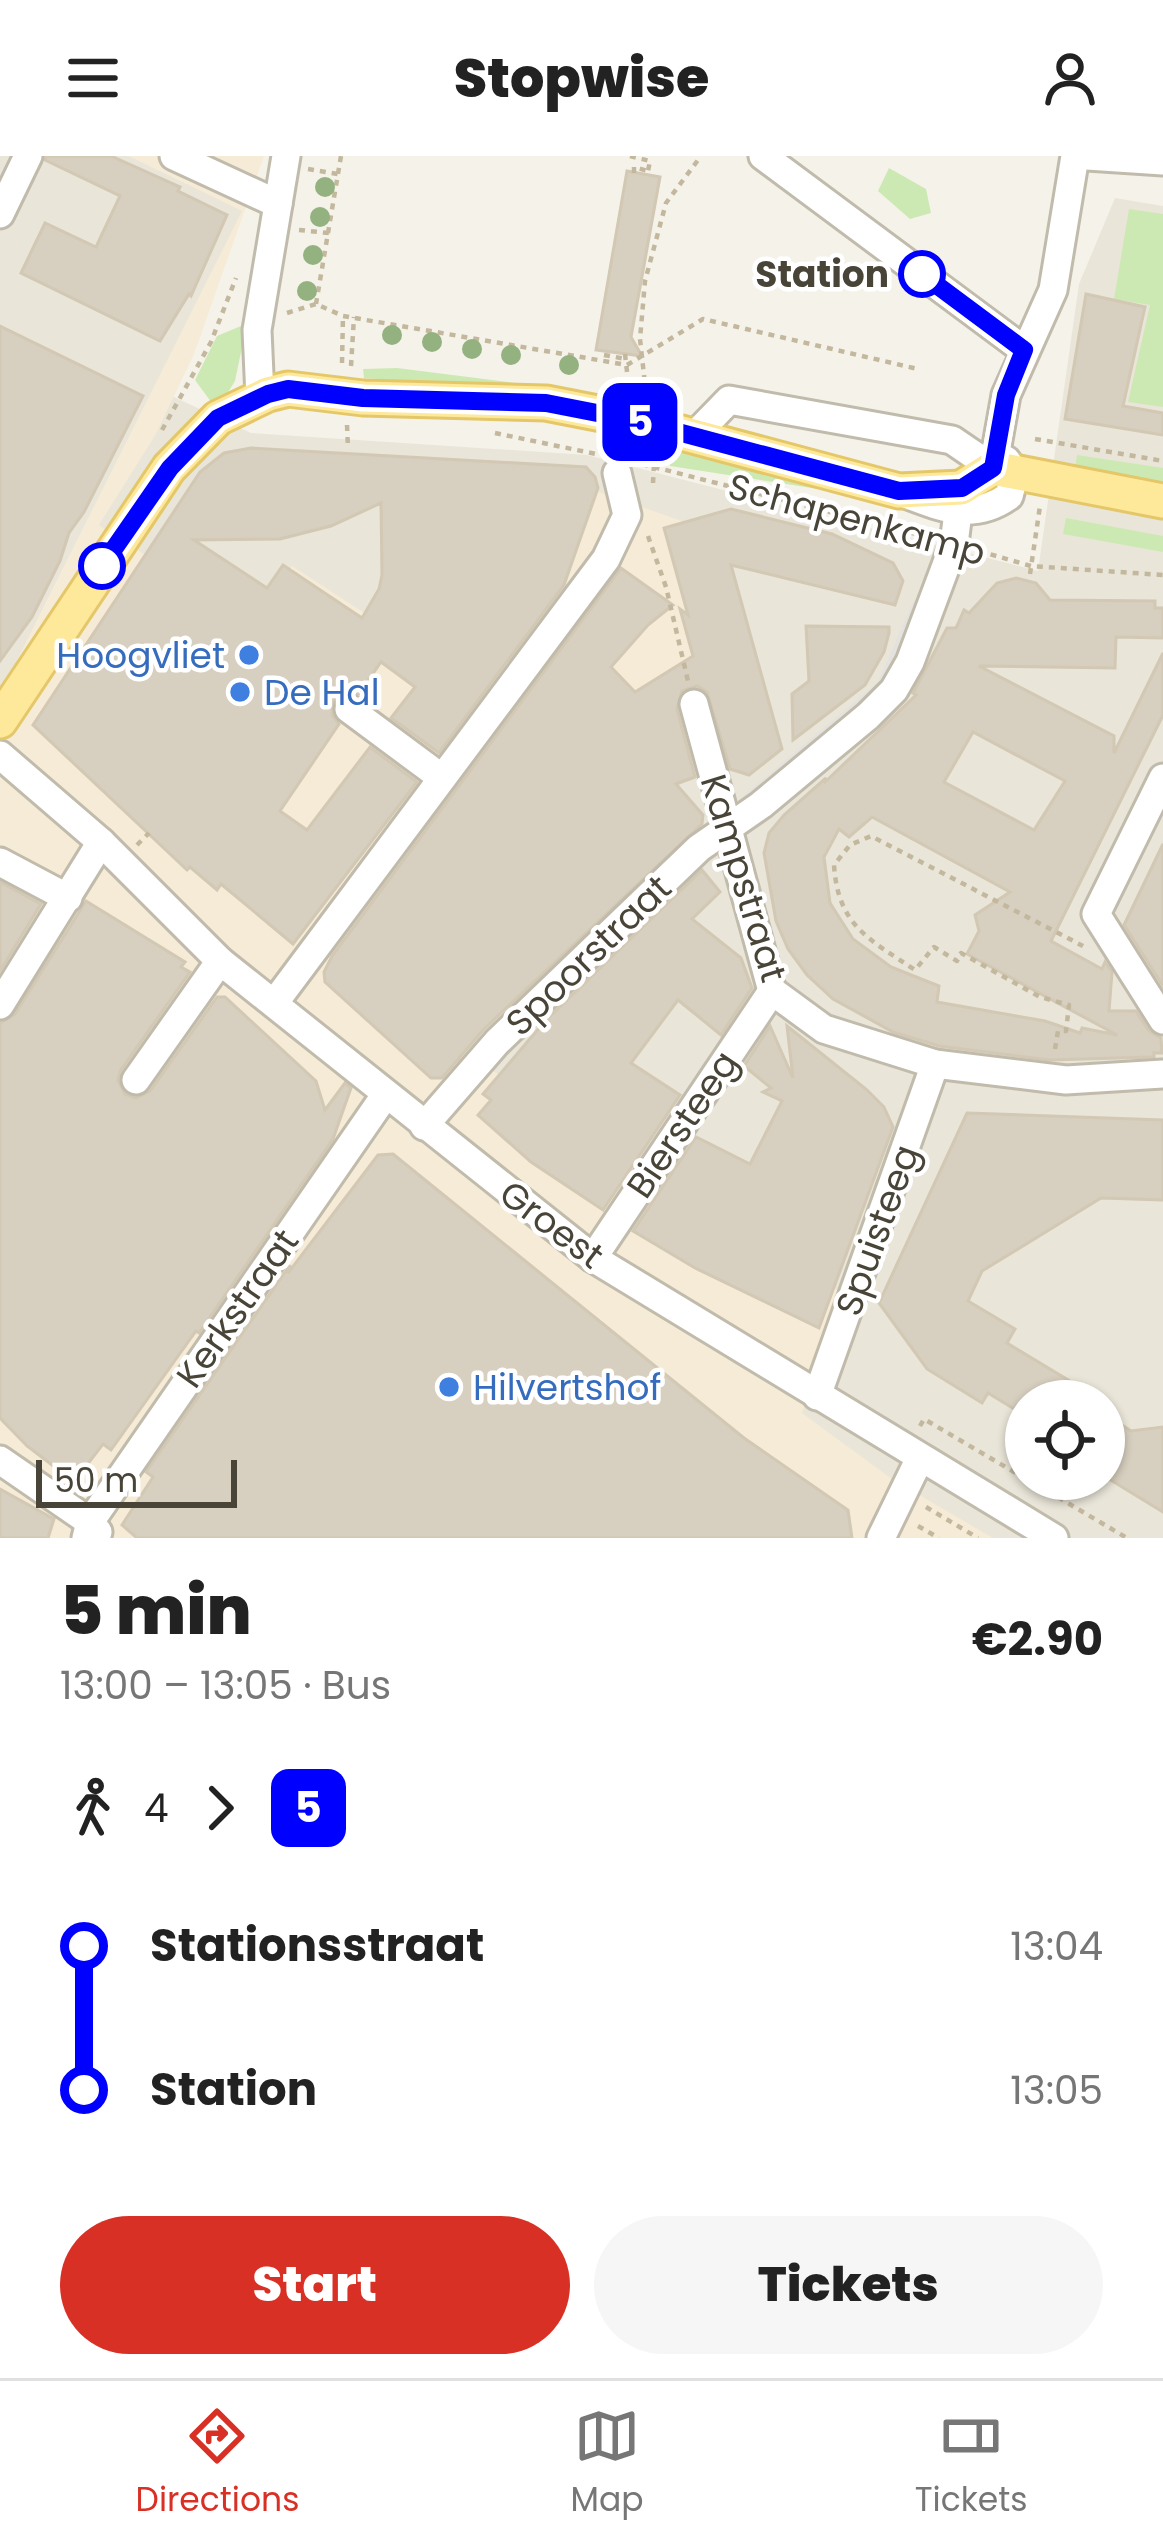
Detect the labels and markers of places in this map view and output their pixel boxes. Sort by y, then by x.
place label: Station [755,249,889,300]
marker: Station [900,252,944,296]
unlabelled marker [80,544,124,588]
place label: Hoogvliet [56,630,225,681]
marker: Hoogvliet [236,642,262,668]
place label: De Hal [264,667,380,718]
marker: De Hal [227,679,253,705]
place label: Hilvertshof [473,1362,661,1413]
marker: Hilvertshof [436,1374,462,1400]

